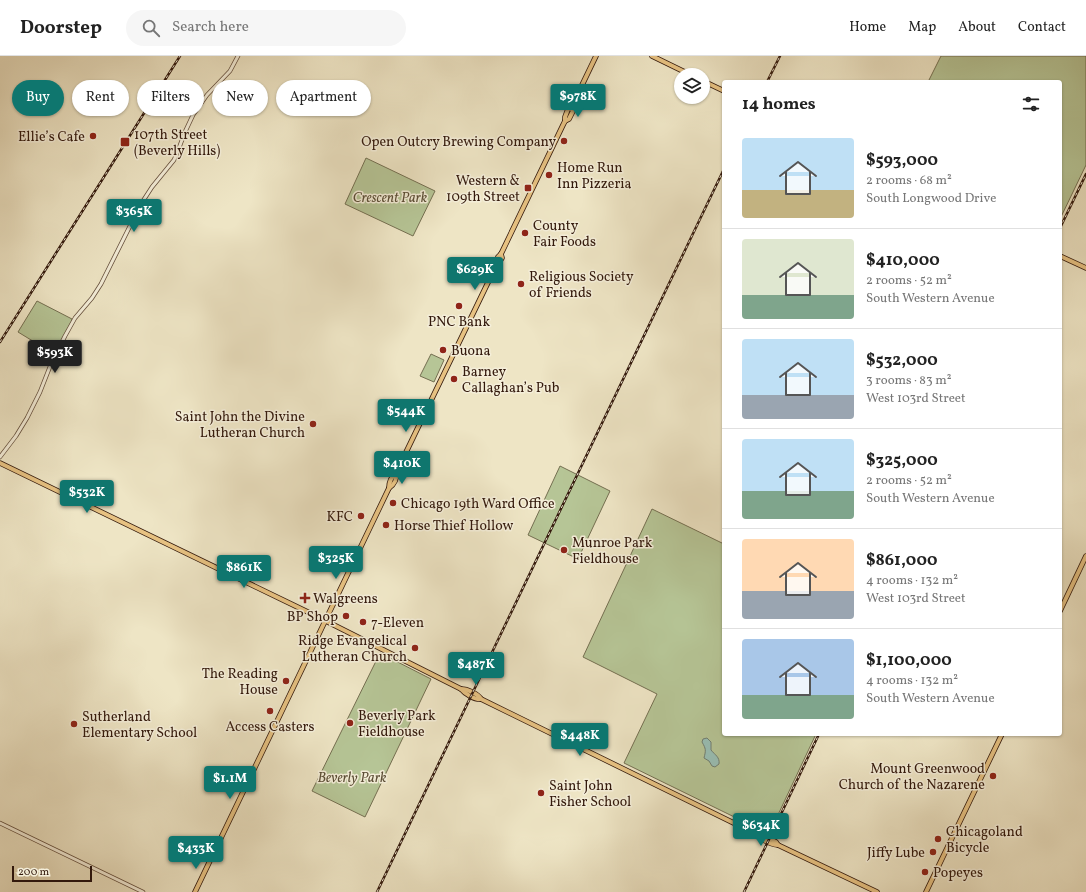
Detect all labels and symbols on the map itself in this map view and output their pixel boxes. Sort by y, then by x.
pin: $978K [550,84,606,118]
place label: 107th Street (Beverly Hills) [134,126,220,161]
place label: Ellie’s Cafe [18,128,85,147]
marker: Ellie’s Cafe [88,131,98,141]
place label: Open Outcry Brewing Company [361,133,556,152]
marker: 107th Street (Beverly Hills) [119,136,131,148]
marker: Open Outcry Brewing Company [559,136,569,146]
place label: Home Run Inn Pizzeria [557,159,632,194]
marker: Home Run Inn Pizzeria [544,170,554,180]
place label: Western & 109th Street [446,172,520,207]
marker: Western & 109th Street [523,183,533,193]
park label: Crescent Park [353,189,428,208]
pin: $365K [106,199,162,233]
place label: County Fair Foods [533,217,596,252]
marker: County Fair Foods [520,228,530,238]
pin: $629K [447,257,503,291]
place label: Religious Society of Friends [529,268,634,303]
marker: Religious Society of Friends [516,279,526,289]
marker: PNC Bank [454,301,464,311]
place label: PNC Bank [428,313,490,332]
pin: $593K [27,340,83,374]
place label: Buona [451,342,490,361]
marker: Buona [438,345,448,355]
place label: Barney Callaghan’s Pub [462,363,560,398]
marker: Barney Callaghan’s Pub [449,374,459,384]
pin: $544K [378,399,434,433]
place label: Saint John the Divine Lutheran Church [175,408,305,443]
marker: Saint John the Divine Lutheran Church [308,419,318,429]
pin: $410K [374,451,430,485]
pin: $532K [59,480,115,514]
place label: Chicago 19th Ward Office [401,495,555,514]
marker: Chicago 19th Ward Office [388,498,398,508]
place label: KFC [327,508,353,527]
marker: KFC [356,511,366,521]
place label: Horse Thief Hollow [394,517,513,536]
marker: Horse Thief Hollow [381,520,391,530]
place label: Munroe Park Fieldhouse [572,534,653,569]
marker: Munroe Park Fieldhouse [559,545,569,555]
pin: $325K [308,546,364,580]
pin: $861K [216,555,272,589]
place label: Walgreens [313,590,378,609]
marker: Walgreens [300,593,310,603]
place label: BP Shop [287,608,338,627]
marker: BP Shop [341,611,351,621]
place label: 7-Eleven [371,614,424,633]
marker: 7-Eleven [358,617,368,627]
place label: Ridge Evangelical Lutheran Church [298,632,407,667]
marker: Ridge Evangelical Lutheran Church [410,643,420,653]
pin: $487K [448,652,504,686]
place label: The Reading House [202,665,278,700]
marker: The Reading House [281,676,291,686]
marker: Access Casters [265,706,275,716]
place label: Beverly Park Fieldhouse [358,707,436,742]
place label: Sutherland Elementary School [82,708,197,743]
place label: Access Casters [226,718,314,737]
marker: Beverly Park Fieldhouse [345,718,355,728]
marker: Sutherland Elementary School [69,719,79,729]
pin: $448K [552,723,608,757]
place label: Mount Greenwood Church of the Nazarene [839,760,985,795]
pin: $1.1M [202,766,258,800]
park label: Beverly Park [318,769,387,788]
marker: Mount Greenwood Church of the Nazarene [988,771,998,781]
place label: Saint John Fisher School [549,777,631,812]
marker: Saint John Fisher School [536,788,546,798]
pin: $634K [733,813,789,847]
place label: Chicagoland Bicycle [946,823,1023,858]
marker: Chicagoland Bicycle [933,834,943,844]
pin: $433K [168,836,224,870]
place label: Jiffy Lube [867,844,925,863]
marker: Jiffy Lube [928,847,938,857]
scale bar [12,864,92,883]
place label: Popeyes [933,864,983,883]
marker: Popeyes [920,867,930,877]

